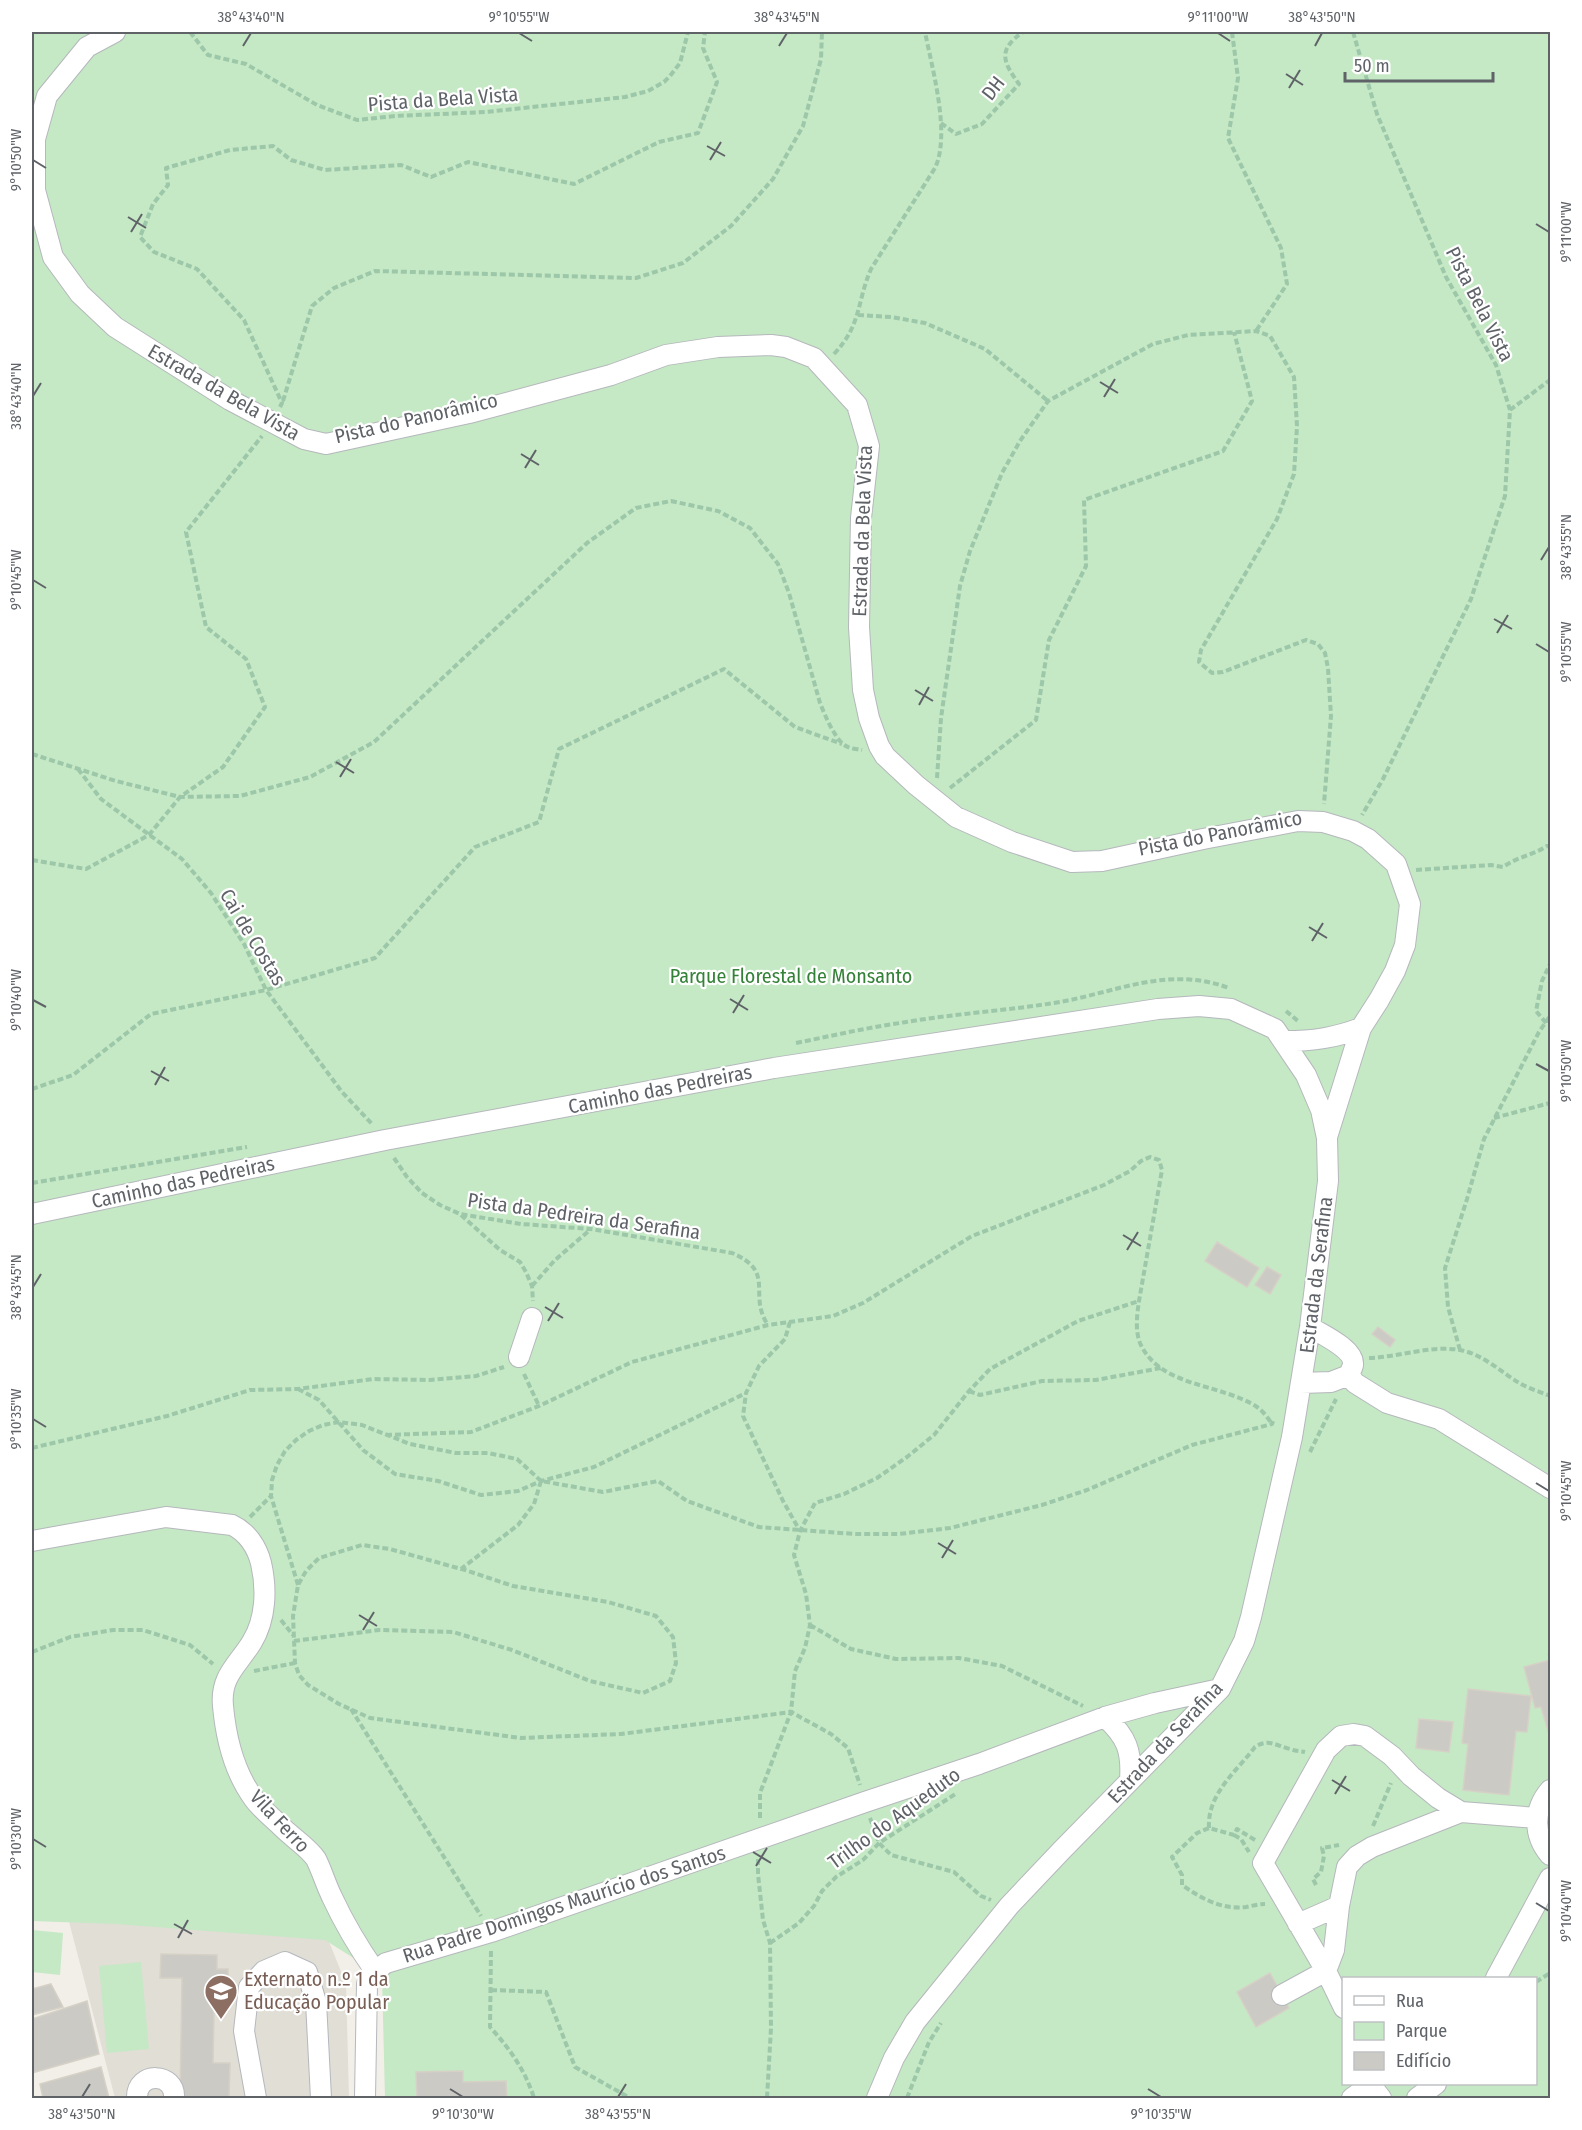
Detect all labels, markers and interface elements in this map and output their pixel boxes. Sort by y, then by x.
text: 38°43'40"N [217,8,285,26]
text: 9°10'55"W [488,8,550,26]
text: 38°43'45"N [754,8,820,26]
text: 9°11'00"W [1187,8,1249,26]
text: 38°43'50"N [1288,8,1356,26]
scale bar [1345,45,1494,83]
text: 50 m [1354,55,1390,77]
street label: DH [976,71,1010,105]
street label: Pista da Bela Vista [367,82,519,116]
text: 9°10'50"W [7,129,25,191]
text: 9°11'00"W [1557,201,1575,263]
street label: Pista Bela Vista [1441,243,1519,365]
street label: Estrada da Bela Vista [144,339,304,445]
text: 38°43'40"N [7,362,25,430]
street label: Pista do Panorâmico [332,388,500,448]
street label: Estrada da Bela Vista [847,445,877,617]
text: 38°43'55"N [1557,514,1575,580]
text: 9°10'45"W [7,550,25,610]
text: 9°10'55"W [1557,621,1575,683]
street label: Pista do Panorâmico [1136,805,1304,861]
street label: Cai de Costas [215,884,291,990]
park label: Parque Florestal de Monsanto [670,964,912,988]
text: 9°10'40"W [7,969,25,1031]
text: 9°10'50"W [1557,1040,1575,1102]
street label: Caminho das Pedreiras [566,1059,754,1119]
street label: Caminho das Pedreiras [89,1151,277,1213]
street label: Pista da Pedreira da Serafina [466,1188,702,1244]
street label: Estrada da Serafina [1294,1195,1338,1355]
text: 38°43'45"N [7,1254,25,1320]
text: 9°10'35"W [7,1389,25,1449]
text: 9°10'45"W [1557,1461,1575,1521]
street label: Estrada da Serafina [1102,1676,1228,1808]
street label: Trilho do Aqueduto [823,1762,965,1874]
street label: Vila Ferro [245,1785,315,1857]
text: 9°10'30"W [7,1808,25,1870]
street label: Rua Padre Domingos Maurício dos Santos [400,1840,728,1968]
text: 9°10'40"W [1557,1880,1575,1942]
place label: Externato n.º 1 da Educação Popular [244,1967,389,2014]
school or university icon: Externato n.º 1 da Educação Popular [203,1973,239,2020]
legend [1342,1977,1537,2085]
text: Rua [1396,1990,1424,2012]
text: Parque [1396,2020,1447,2042]
text: Edifício [1396,2050,1451,2072]
text: 38°43'50"N [48,2105,116,2123]
text: 9°10'30"W [432,2105,494,2123]
text: 38°43'55"N [585,2105,651,2123]
text: 9°10'35"W [1131,2105,1191,2123]

